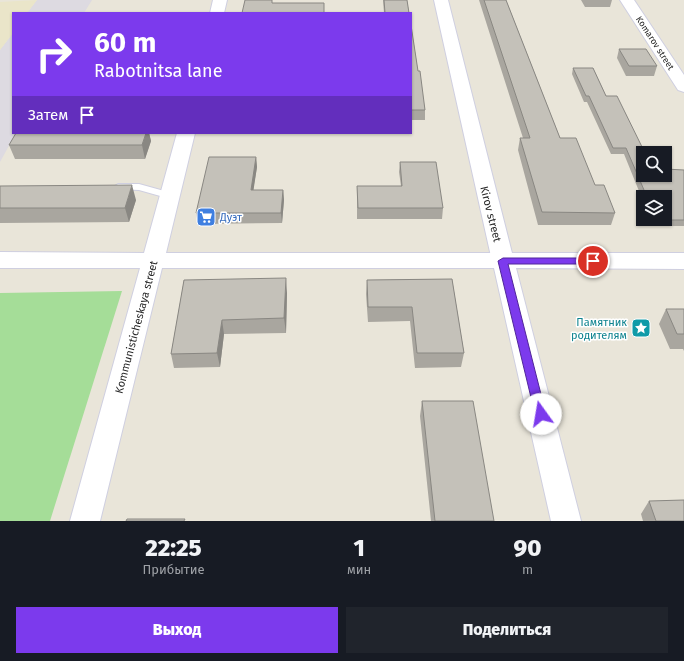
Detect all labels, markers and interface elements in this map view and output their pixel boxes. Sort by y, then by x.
street label: Komarov street [634,14,676,72]
text: 60 m [94,26,156,59]
icon: right [28,28,80,80]
text: Rabotnitsa lane [94,60,222,82]
icon: arrive [76,104,98,126]
text: Затем [28,106,68,124]
map controls [636,146,672,226]
button: search [636,146,672,182]
street label: Kirov street [477,185,504,243]
button: layers [636,190,672,226]
supermarket icon: Дуэт [195,206,217,228]
place label: Дуэт [219,211,242,224]
pin [576,244,610,278]
icon: arrive [582,250,604,272]
street label: Kommunisticheskaya street [112,259,160,395]
place label: Памятник родителям [571,316,627,342]
place icon: Памятник родителям [630,317,652,339]
position arrow [520,393,562,435]
text: 22:25 [145,534,202,562]
text: 1 [353,534,365,562]
text: 90 [514,534,542,562]
text: Прибытие [142,562,205,577]
text: мин [347,562,371,577]
text: m [522,562,533,577]
button: Выход [16,607,338,653]
button: Поделиться [346,607,668,653]

